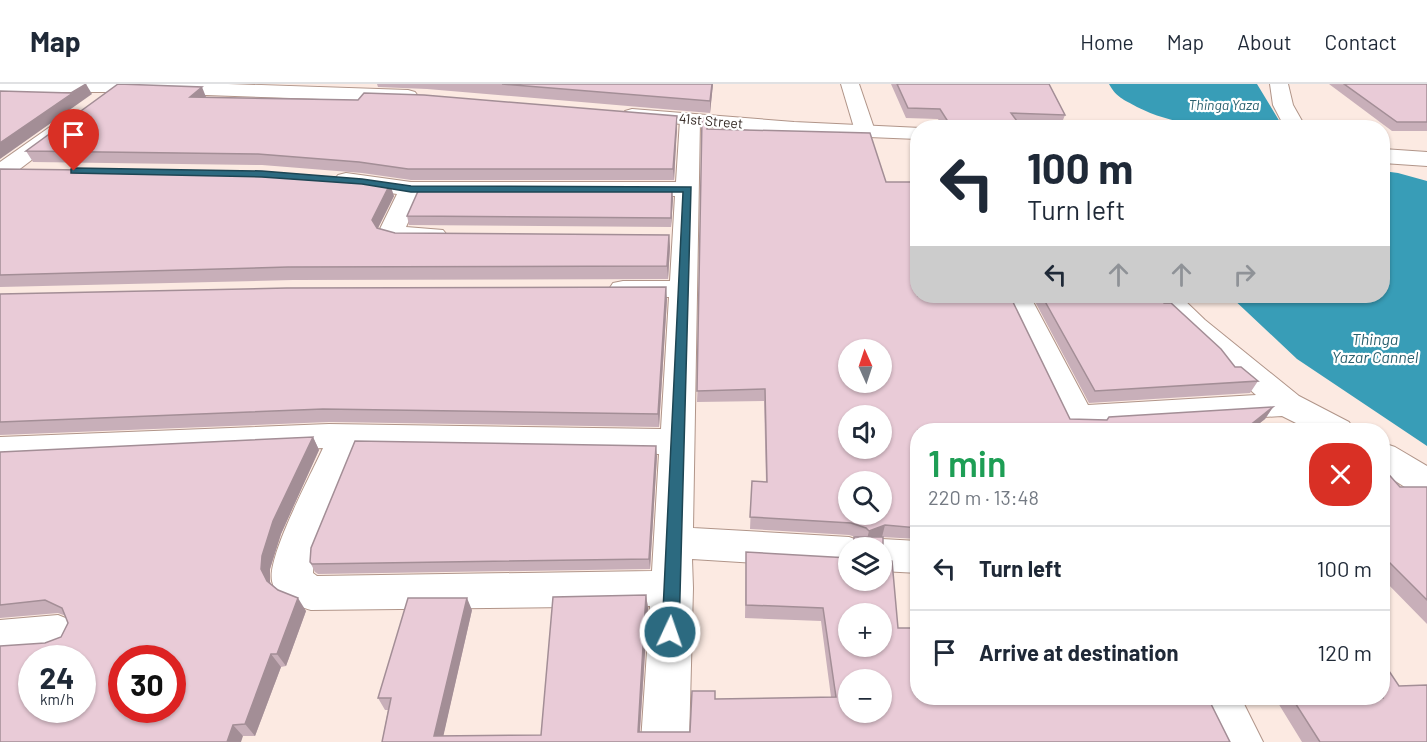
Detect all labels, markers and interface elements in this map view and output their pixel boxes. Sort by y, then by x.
text: Map [30,24,81,58]
text: Home [1080,29,1134,54]
text: Map [1167,29,1204,54]
text: About [1237,29,1292,54]
text: Contact [1325,29,1397,54]
water label: Thinga Yaza [1189,96,1259,113]
pin [48,109,99,171]
street label: 41st Street [678,109,744,132]
icon: arrive [57,118,90,151]
text: 100 m [1027,142,1133,192]
icon: left [928,144,1006,222]
text: Turn left [1027,193,1125,225]
icon: left [1039,258,1072,291]
icon: ahead [1102,258,1135,291]
icon: ahead [1165,258,1198,291]
icon: right [1228,258,1261,291]
water label: Thinga Yazar Cannel [1332,329,1419,366]
north arrow [838,339,892,393]
map controls [838,339,892,723]
button: sound [838,405,892,459]
text: 1 min [928,441,1007,484]
button: close [1309,443,1372,506]
button: search [838,471,892,525]
text: 220 m · 13:48 [928,485,1039,509]
button: layers [838,537,892,591]
icon: left [928,552,961,585]
text: Turn left [979,555,1062,581]
text: 100 m [1317,555,1372,581]
position arrow [638,600,702,664]
button: + [838,603,892,657]
icon: arrive [928,636,961,669]
text: Arrive at destination [979,639,1178,665]
text: 120 m [1317,639,1372,665]
speed limit sign: 30 [108,645,186,723]
text: 24 [40,659,74,695]
button: − [838,669,892,723]
text: km/h [40,690,74,708]

